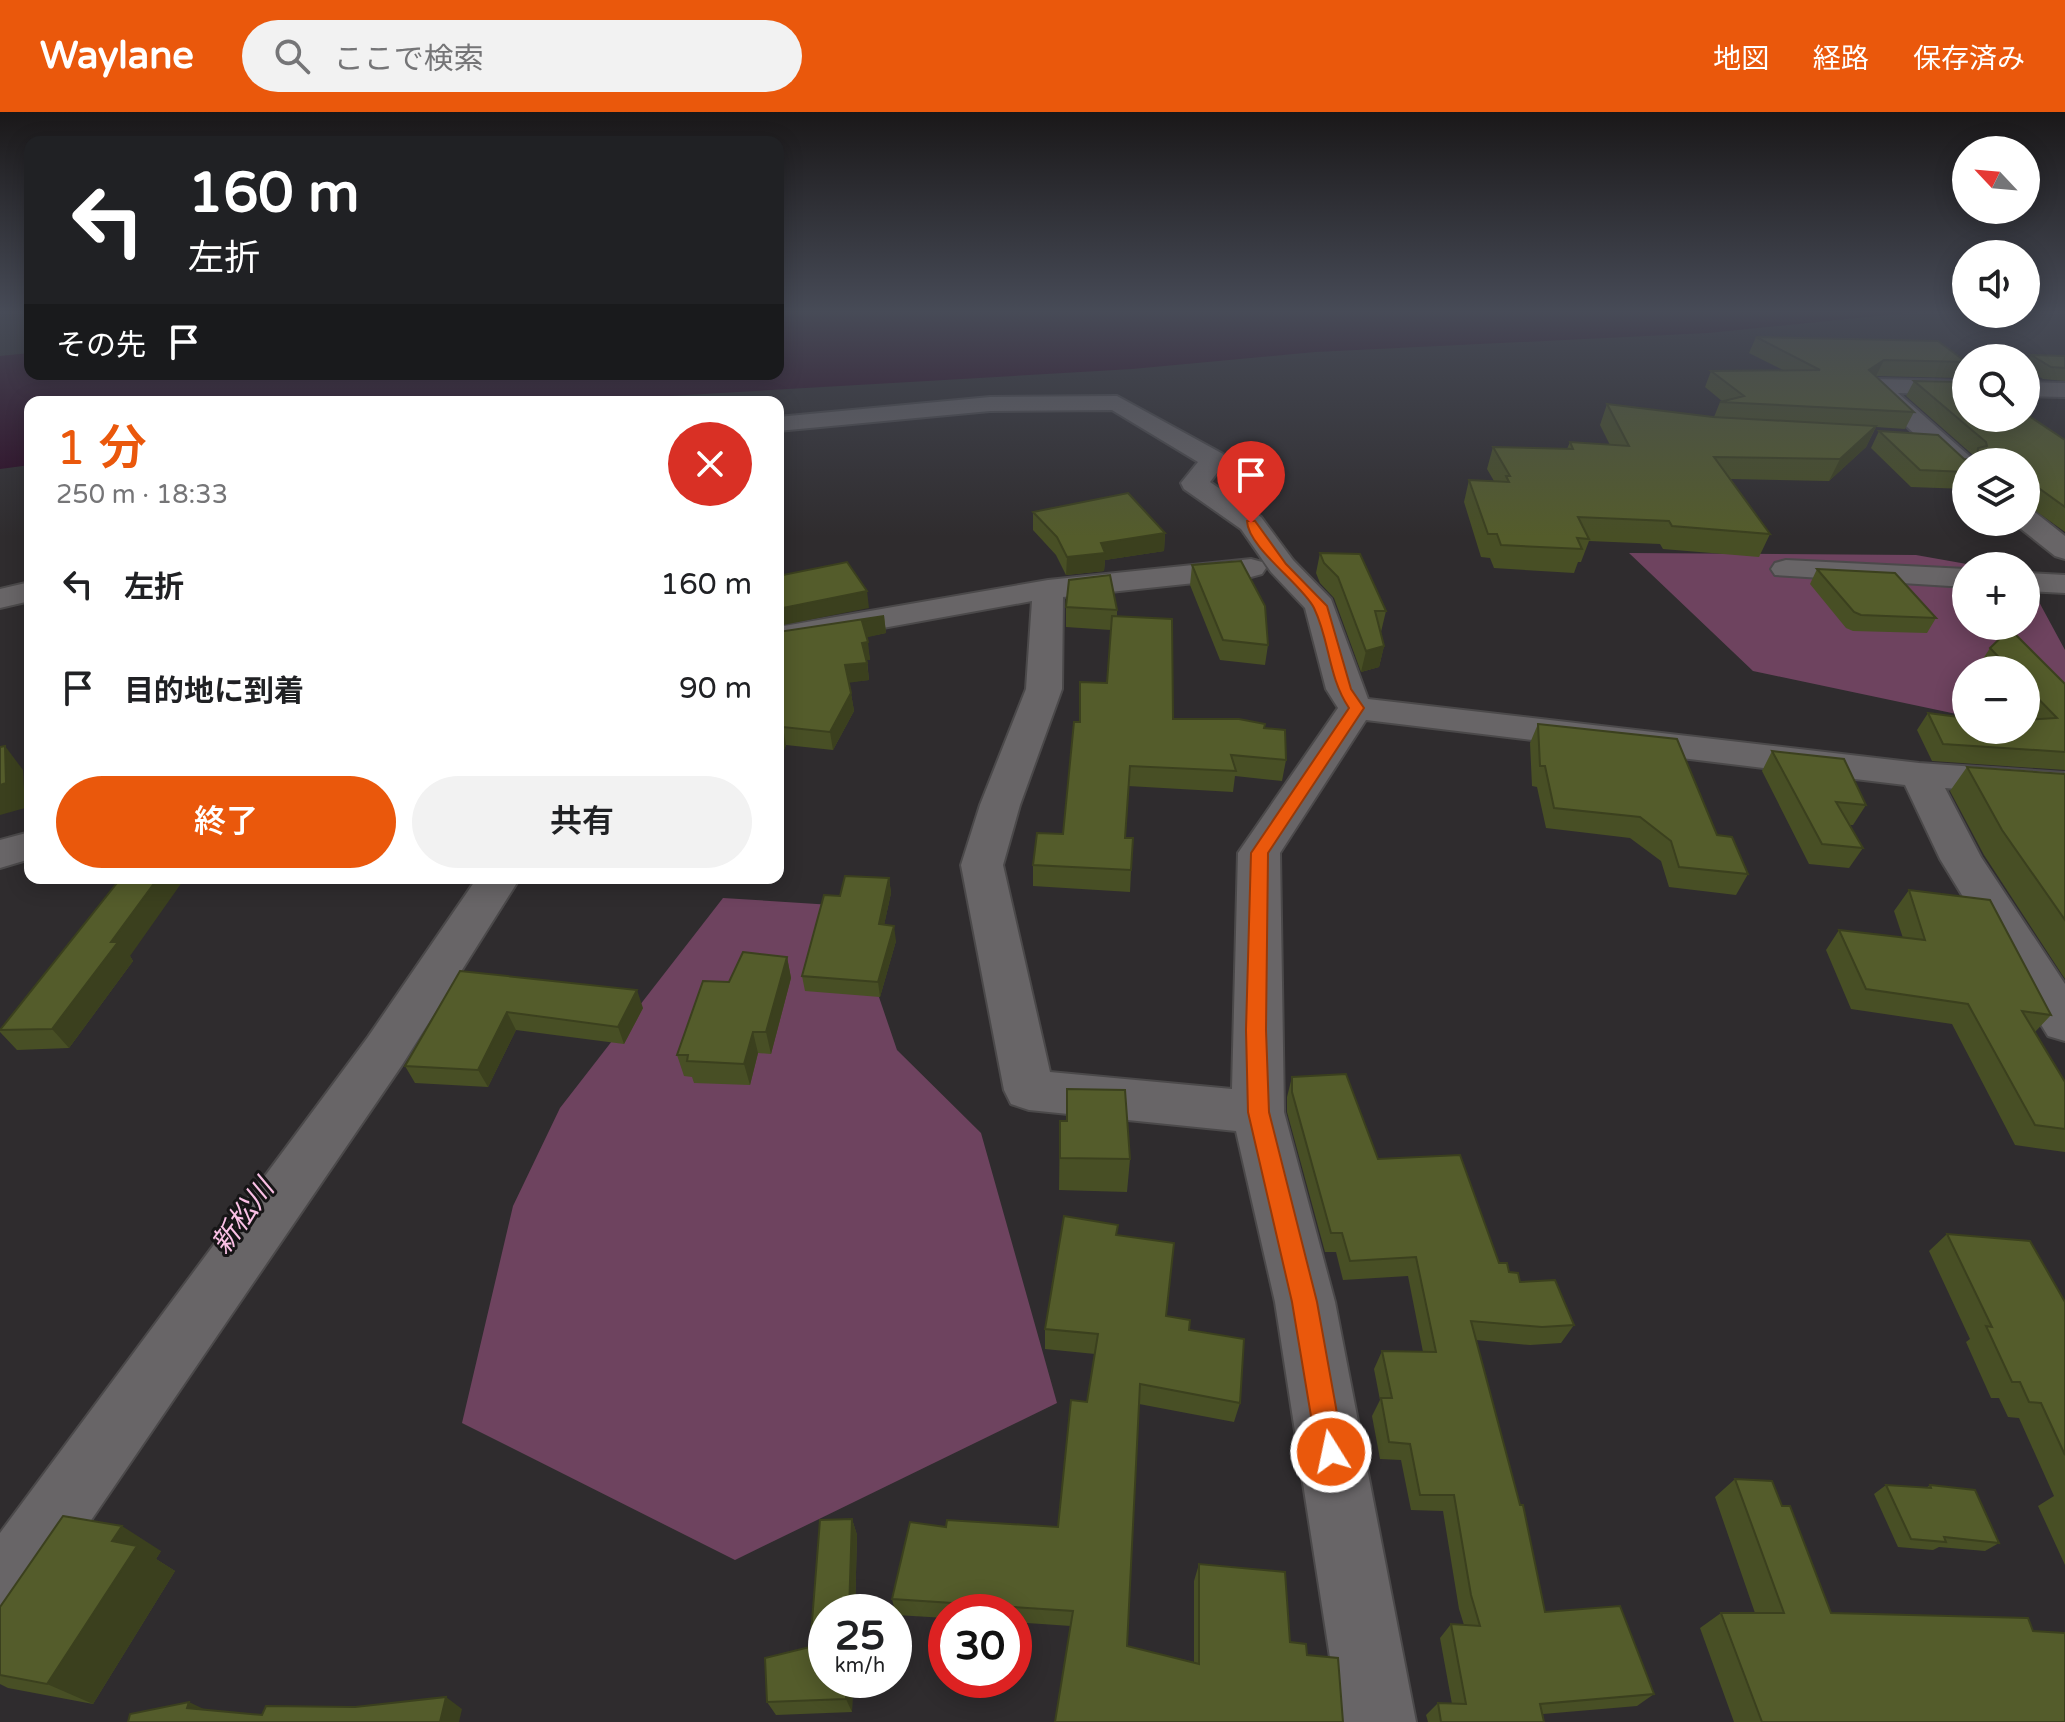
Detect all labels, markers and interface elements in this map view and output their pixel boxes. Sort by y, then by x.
search box [242,20,802,92]
text: Waylane [40,33,194,79]
icon: search [270,34,314,78]
text: ここで検索 [334,41,484,78]
text: 地図 [1713,42,1769,76]
text: 経路 [1813,42,1869,76]
text: 保存済み [1913,42,2025,76]
north arrow [1952,136,2040,224]
map controls [1952,136,2040,744]
text: 160 m [188,160,359,227]
icon: left [56,168,160,272]
text: 左折 [188,237,260,280]
button: sound [1952,240,2040,328]
icon: arrive [162,320,206,364]
text: その先 [56,327,146,364]
button: search [1952,344,2040,432]
text: 1 分 [56,420,147,478]
button: close [668,422,752,506]
pin [1217,441,1285,523]
button: layers [1952,448,2040,536]
icon: arrive [1229,453,1273,497]
text: 250 m · 18:33 [56,479,228,510]
button: + [1952,552,2040,640]
icon: left [56,562,100,606]
text: 160 m [660,566,752,603]
text: 左折 [124,569,184,606]
button: − [1952,656,2040,744]
icon: arrive [56,666,100,710]
text: 90 m [679,670,752,707]
text: 目的地に到着 [124,673,304,710]
button: 終了 [56,776,396,868]
button: 共有 [412,776,752,868]
water label: 新松川 [204,1170,283,1261]
position arrow [1289,1410,1373,1494]
speed limit sign: 30 [928,1594,1032,1698]
text: 25 [835,1612,885,1660]
text: km/h [835,1654,885,1678]

